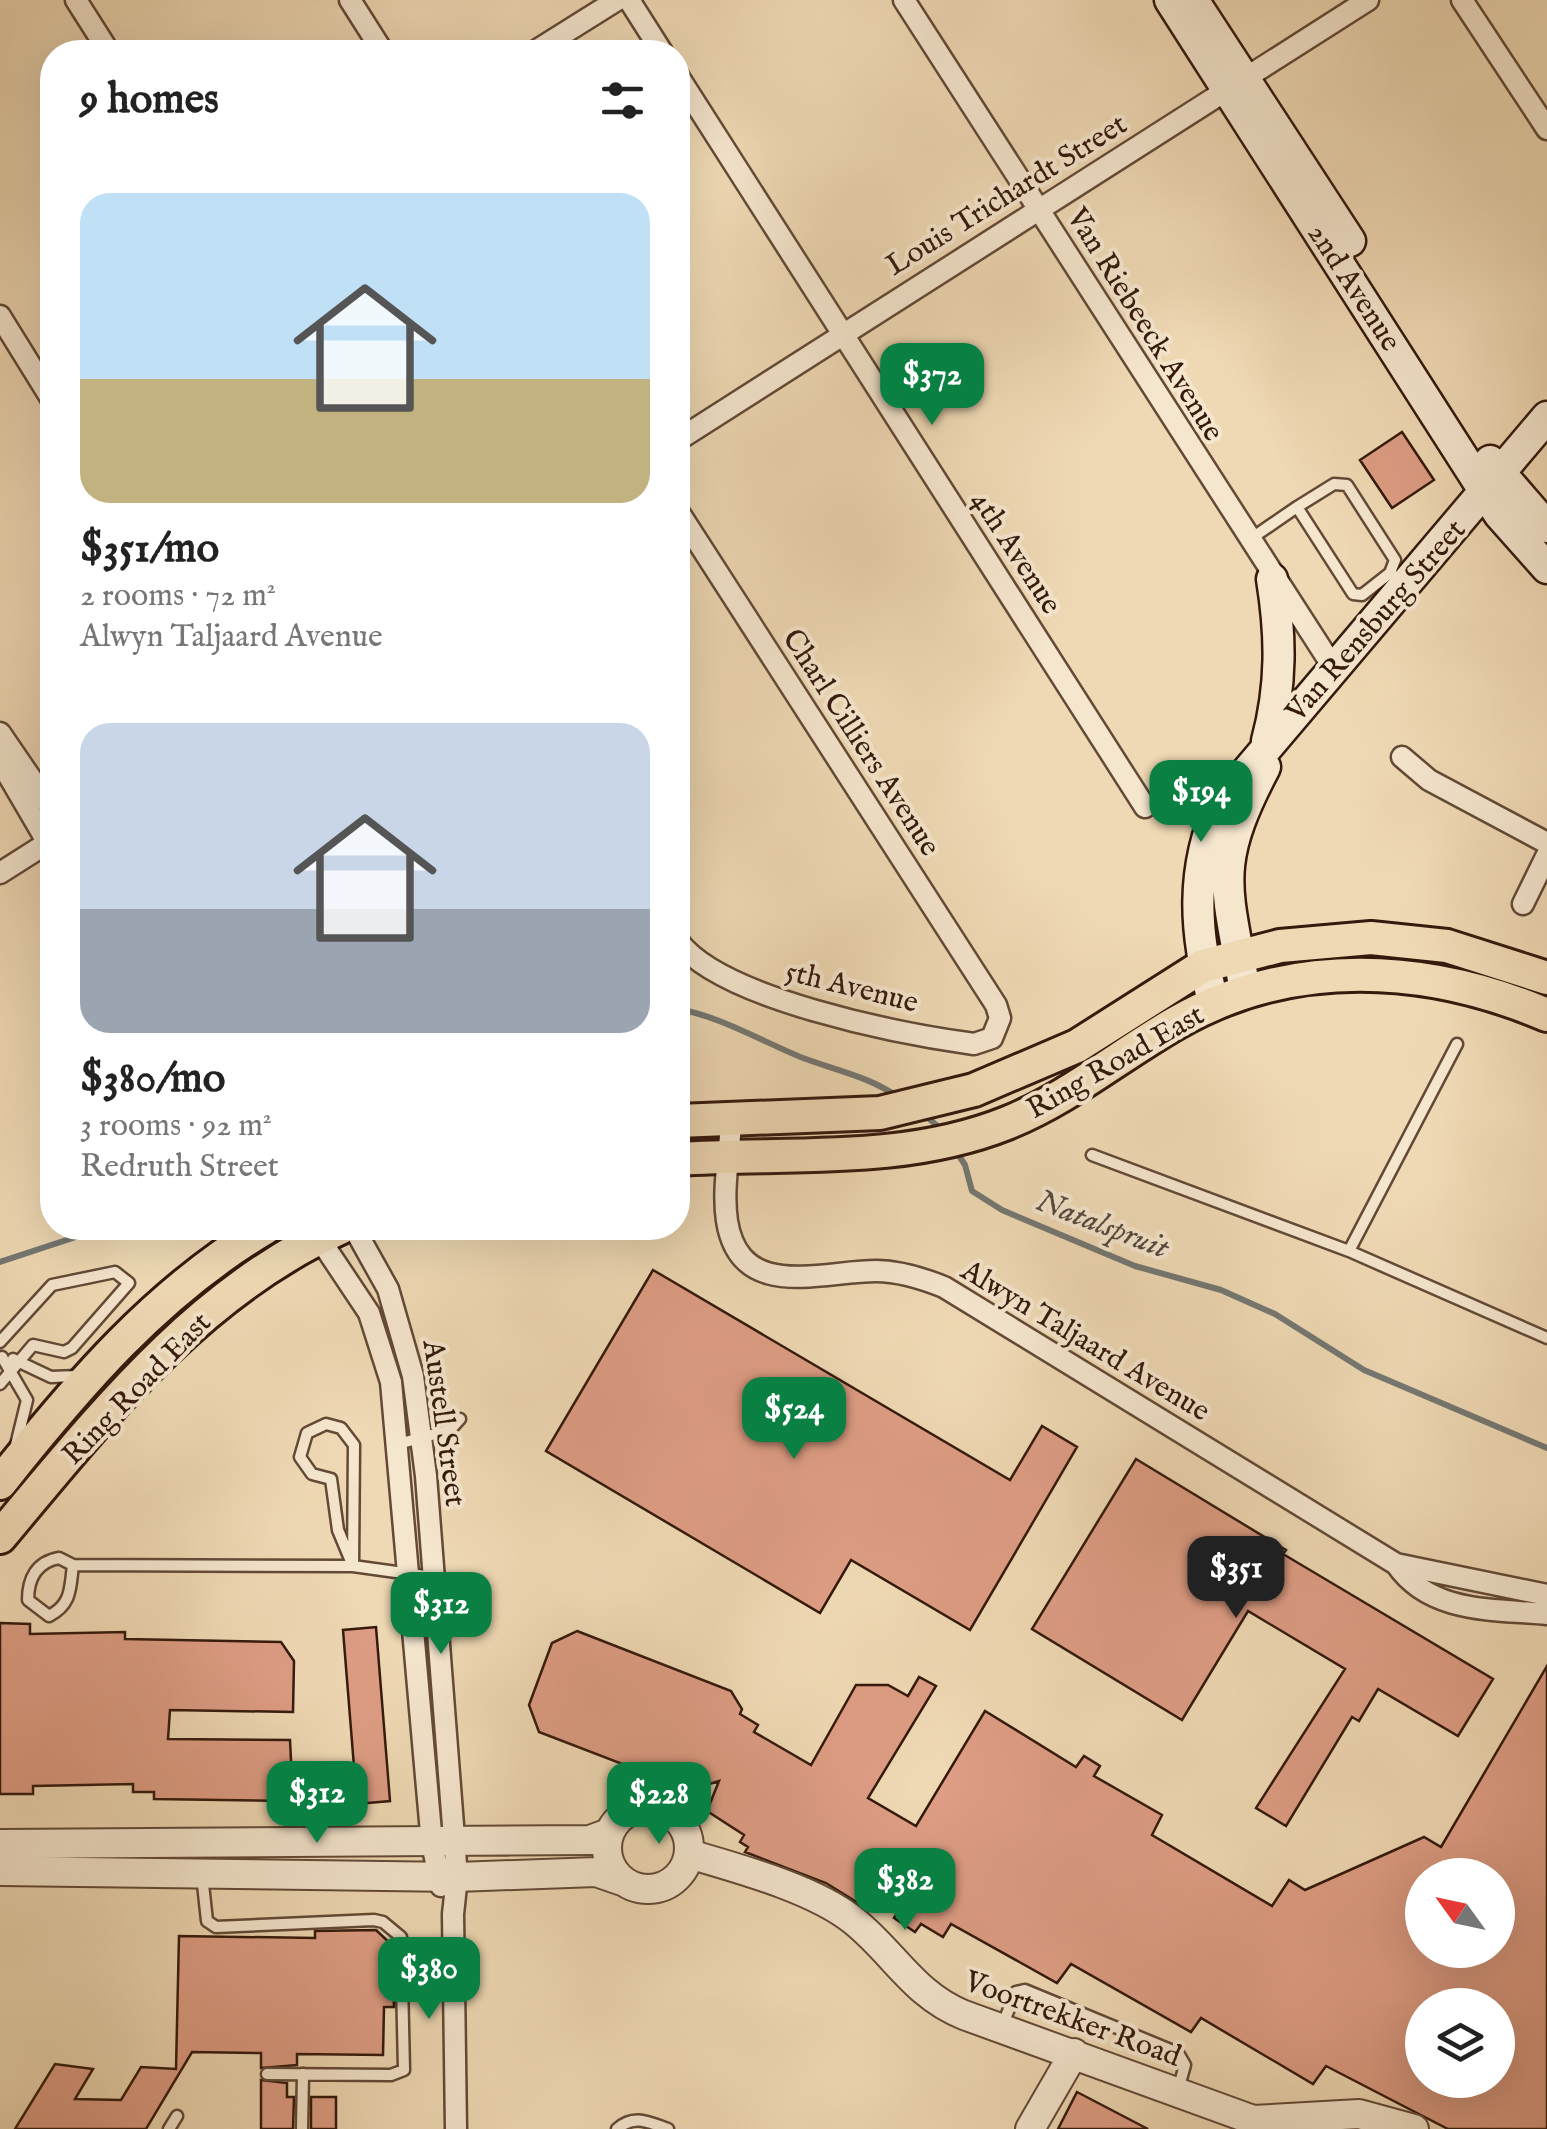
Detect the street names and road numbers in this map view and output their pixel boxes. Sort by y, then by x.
street label: Louis Trichardt Street [880,106,1135,285]
street label: Van Riebeeck Avenue [1057,200,1232,449]
street label: 2nd Avenue [1298,217,1409,359]
street label: 4th Avenue [961,484,1069,622]
street label: Van Rensburg Street [1278,512,1475,731]
street label: Charl Cilliers Avenue [773,622,948,864]
street label: 5th Avenue [781,953,922,1023]
street label: Ring Road East [1021,997,1211,1129]
street label: Alwyn Taljaard Avenue [953,1252,1216,1431]
street label: Ring Road East [55,1305,220,1474]
street label: Austell Street [412,1336,474,1509]
street label: Voortrekker Road [958,1963,1187,2077]

